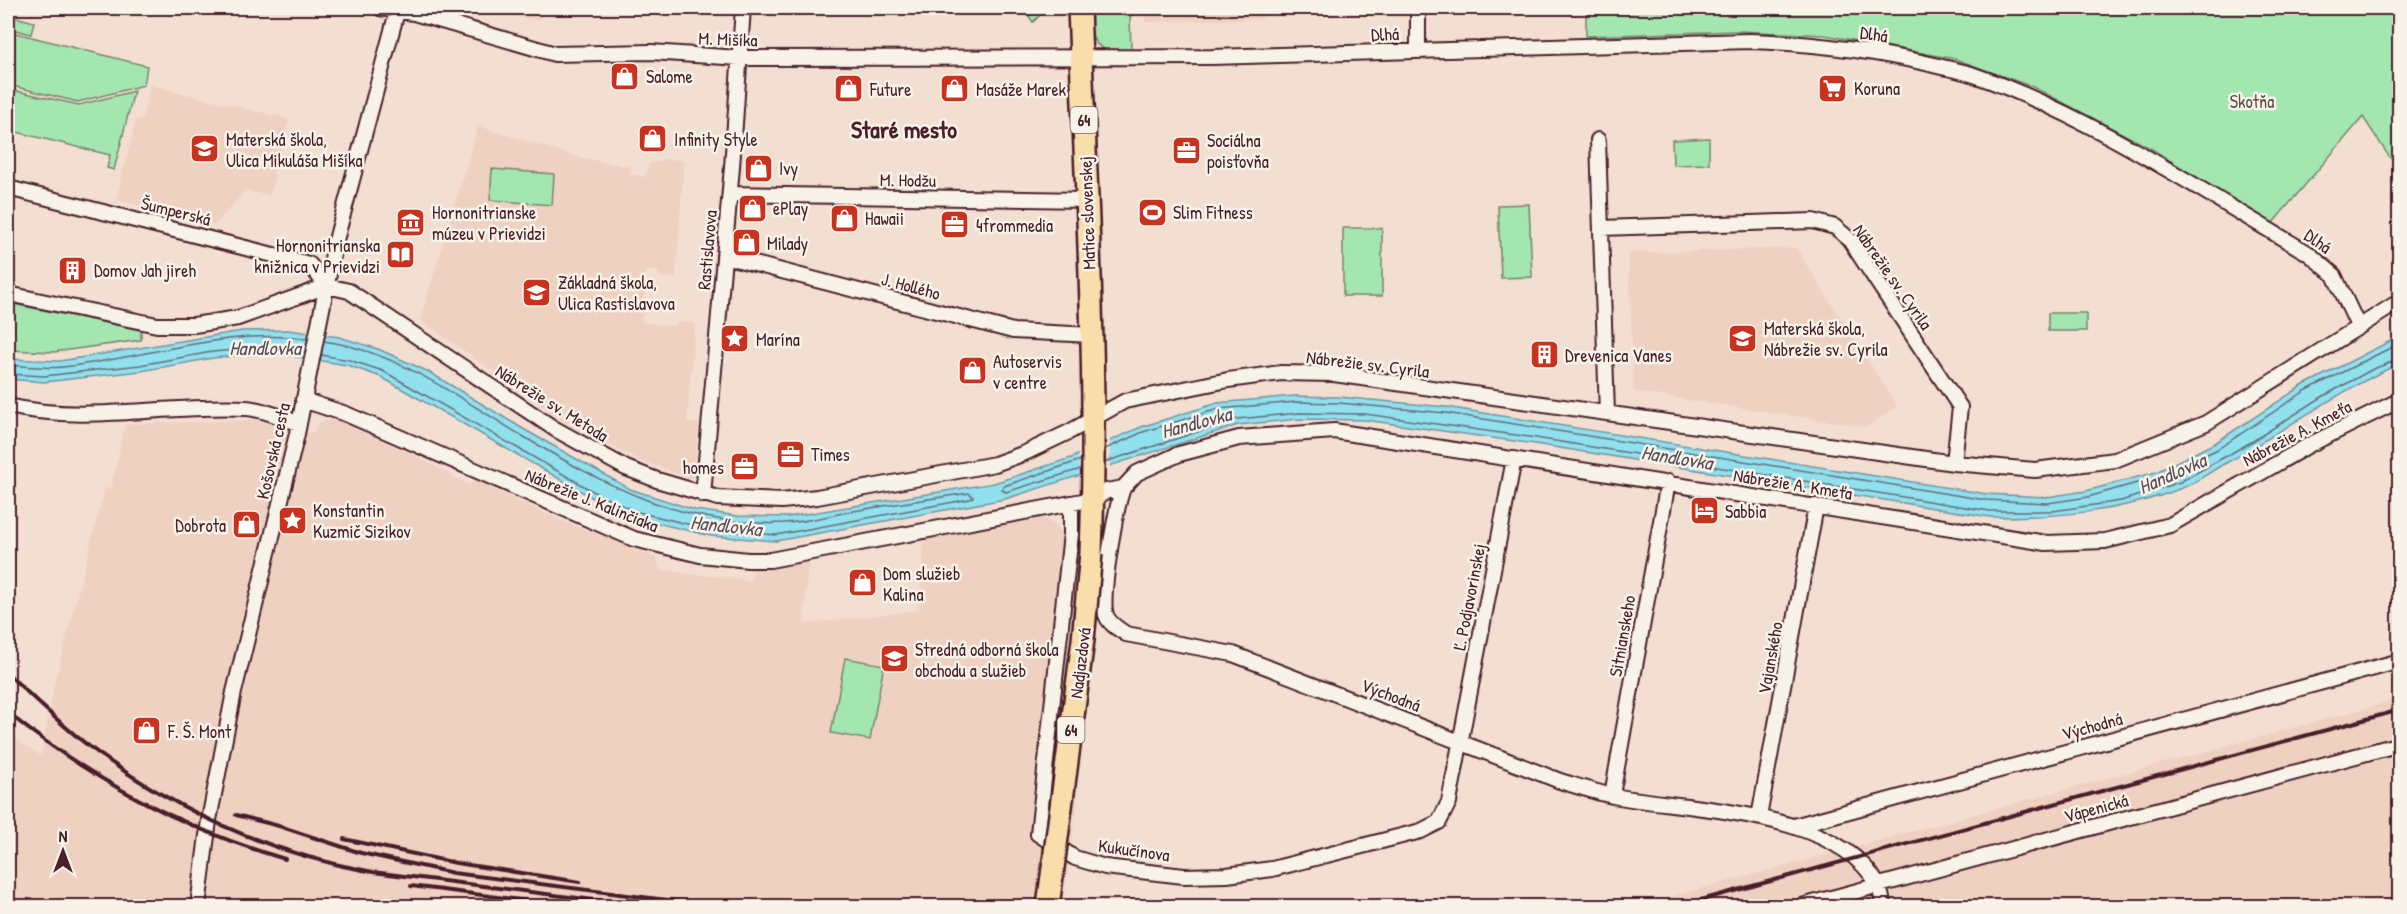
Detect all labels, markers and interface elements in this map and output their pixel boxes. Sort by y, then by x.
street label: Dlhá [1858,19,1890,49]
street label: Dlhá [1371,21,1399,47]
street label: M. Mišíka [698,25,758,53]
shop icon: Salome [609,60,641,92]
place label: Salome [646,64,693,89]
supermarket icon: Koruna [1817,72,1849,104]
shop icon: Future [833,73,865,105]
shop icon: Masáže Marek [939,73,971,105]
place label: Koruna [1854,76,1900,101]
place label: Future [869,77,911,102]
place label: Masáže Marek [976,77,1067,102]
park label: Skotňa [2230,89,2274,114]
road number: 64 [1070,107,1098,133]
district label: Staré mesto [851,113,957,145]
shop icon: Infinity Style [637,123,669,155]
place label: Materská škola, Ulica Mikuláša Mišíka [226,127,363,173]
place label: Infinity Style [674,127,758,152]
place label: Sociálna poisťovňa [1207,128,1269,174]
school or university icon: Materská škola, Ulica Mikuláša Mišíka [189,133,221,165]
office icon: Sociálna poisťovňa [1170,134,1202,166]
shop icon: Ivy [742,152,774,184]
place label: Ivy [779,156,798,181]
street label: Matice slovenskej [1073,156,1101,270]
street label: M. Hodžu [880,167,936,193]
street label: Šumperská [139,190,213,232]
shop icon: ePlay [736,192,768,224]
place label: ePlay [773,196,809,221]
sports icon: Slim Fitness [1136,196,1168,228]
place label: Hornonitrianske múzeu v Prievidzi [432,200,546,246]
place label: Slim Fitness [1173,200,1253,225]
shop icon: Hawaii [828,202,860,234]
museum icon: Hornonitrianske múzeu v Prievidzi [395,206,427,238]
place label: Hawaii [865,206,904,231]
street label: Rastislavova [691,209,723,291]
office icon: 4frommedia [939,209,971,241]
place label: 4frommedia [976,213,1053,238]
street label: Nábrežie sv. Cyrila [1847,219,1939,335]
street label: Dlhá [2299,223,2337,259]
shop icon: Milady [730,227,762,259]
place label: Milady [767,231,809,256]
place label: Hornonitrianska knižnica v Prievidzi [254,233,380,279]
library icon: Hornonitrianska knižnica v Prievidzi [385,239,417,271]
building icon: Domov Jah jireh [57,254,89,286]
place label: Domov Jah jireh [94,258,196,283]
street label: J. Hollého [879,266,943,306]
place label: Základná škola, Ulica Rastislavova [558,270,675,316]
school or university icon: Základná škola, Ulica Rastislavova [521,276,553,308]
place label: Materská škola, Nábrežie sv. Cyrila [1764,316,1888,362]
school or university icon: Materská škola, Nábrežie sv. Cyrila [1727,322,1759,354]
place icon: Marína [719,323,751,355]
place label: Marína [756,327,800,352]
water label: Handlovka [229,334,303,361]
building icon: Drevenica Vanes [1528,339,1560,371]
place label: Drevenica Vanes [1565,343,1672,368]
street label: Nábrežie sv. Cyrila [1305,344,1431,384]
place label: Autoservis v centre [993,349,1062,395]
shop icon: Autoservis v centre [956,355,988,387]
street label: Nábrežie sv. Metoda [491,358,613,448]
street label: Nábrežie A. Kmeťa [2238,394,2356,472]
water label: Handlovka [1158,399,1236,444]
street label: Košovská cesta [250,400,296,502]
office icon: Times [774,438,806,470]
water label: Handlovka [1640,438,1717,476]
place label: Times [811,442,850,467]
water label: Handlovka [2134,445,2212,500]
office icon: homes [729,451,761,483]
place label: homes [683,455,724,480]
street label: Nábrežie J. Kalinčiaka [522,462,662,538]
street label: Nábrežie A. Kmeťa [1732,462,1854,506]
hotel icon: Sabbia [1688,495,1720,527]
place label: Konstantin Kuzmič Sizikov [313,498,411,544]
place label: Sabbia [1725,499,1766,524]
place icon: Konstantin Kuzmič Sizikov [276,504,308,536]
water label: Handlovka [689,508,765,542]
shop icon: Dobrota [231,509,263,541]
place label: Dobrota [175,513,226,538]
street label: Ľ. Podjavorinskej [1446,541,1492,653]
place label: Dom služieb Kalina [883,561,960,607]
shop icon: Dom služieb Kalina [846,567,878,599]
street label: Sitnianskeho [1603,593,1641,679]
street label: Vajanského [1751,620,1789,696]
street label: Nadjazdová [1063,626,1097,700]
place label: Stredná odborná škola obchodu a služieb [915,637,1059,683]
school or university icon: Stredná odborná škola obchodu a služieb [878,643,910,675]
street label: Východná [1358,672,1424,718]
street label: Východná [2059,706,2125,746]
shop icon: F. Š. Mont [131,715,163,747]
road number: 64 [1058,717,1084,743]
place label: F. Š. Mont [167,719,232,744]
street label: Vápenická [2061,787,2131,829]
north arrow [33,821,93,881]
text: N [59,825,68,847]
street label: Kukučínova [1097,833,1171,867]

